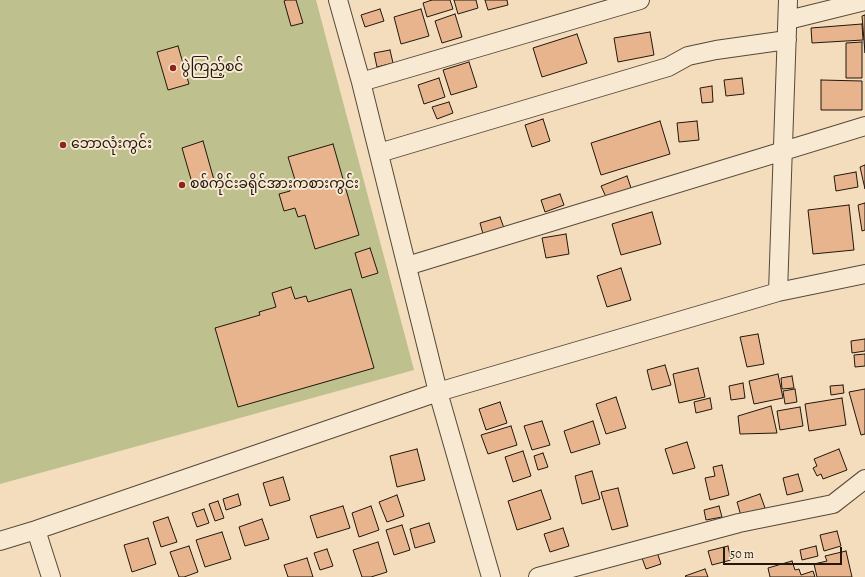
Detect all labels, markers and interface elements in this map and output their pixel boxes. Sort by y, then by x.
place label: ပွဲကြည့်စင် [181,60,243,76]
marker: ပွဲကြည့်စင် [168,63,178,73]
place label: ဘောလုံးကွင်း [71,137,152,153]
marker: ဘောလုံးကွင်း [58,140,68,150]
place label: စစ်ကိုင်းခရိုင်အားကစားကွင်း [190,177,359,193]
marker: စစ်ကိုင်းခရိုင်အားကစားကွင်း [177,180,187,190]
scale bar [725,539,844,565]
text: 50 m [730,546,754,562]

